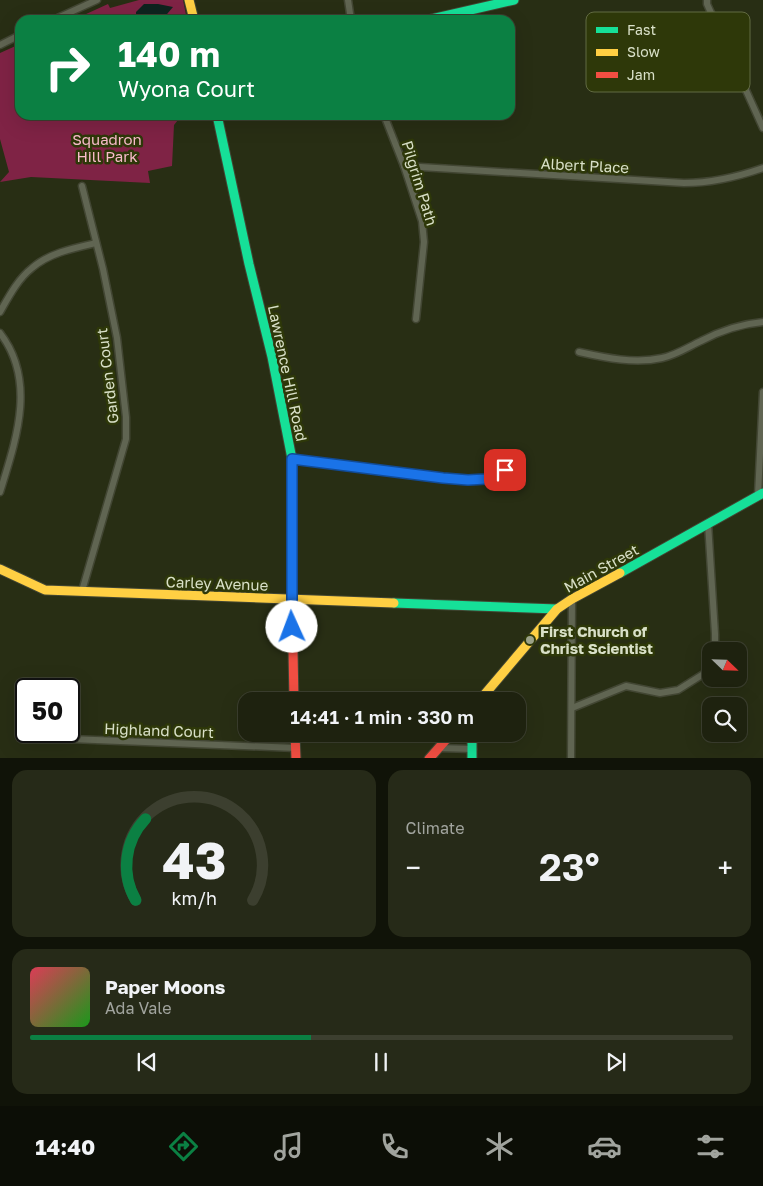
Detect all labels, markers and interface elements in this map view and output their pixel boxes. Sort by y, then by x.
legend [586,12,750,92]
text: Fast [627,21,656,38]
text: 140 m [118,33,220,75]
icon: right [35,35,100,100]
text: Slow [627,43,660,60]
text: Jam [627,66,655,83]
text: Wyona Court [118,75,255,102]
park label: Squadron Hill Park [72,130,142,165]
street label: Pilgrim Path [399,138,441,228]
street label: Albert Place [540,154,630,176]
street label: Lawrence Hill Road [265,303,311,443]
street label: Garden Court [92,327,122,425]
pin [484,449,526,491]
icon: arrive [491,456,519,484]
street label: Main Street [560,540,642,596]
street label: Carley Avenue [165,572,269,594]
position arrow [265,600,317,652]
place label: First Church of Christ Scientist [540,622,653,657]
marker: First Church of Christ Scientist [524,634,536,646]
north arrow [702,642,748,688]
map controls [702,642,747,742]
speed limit sign: 50 [15,678,80,743]
button: search [702,697,747,742]
text: 14:41 · 1 min · 330 m [290,705,474,728]
street label: Highland Court [104,719,214,741]
text: Climate [406,818,465,838]
text: 43 [162,828,226,890]
text: 23° [539,844,600,889]
text: − [406,851,421,884]
text: + [718,851,733,884]
text: km/h [171,887,216,909]
text: Paper Moons [105,975,225,998]
text: Ada Vale [105,998,171,1018]
icon: previous [133,1048,161,1076]
icon: pause [367,1048,395,1076]
icon: next [602,1048,630,1076]
icon: directions [166,1129,201,1164]
icon: music [271,1129,306,1164]
icon: phone [377,1129,412,1164]
icon: climate [482,1129,517,1164]
icon: car [587,1129,622,1164]
icon: filters [693,1129,728,1164]
text: 14:40 [35,1133,95,1160]

